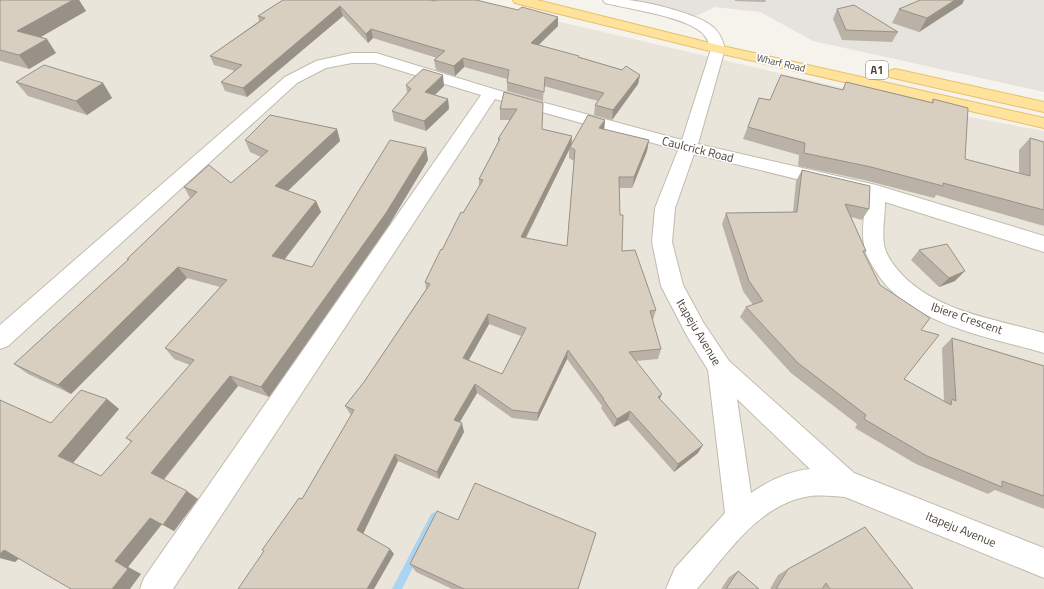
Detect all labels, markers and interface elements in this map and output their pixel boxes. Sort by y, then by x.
street label: Wharf Road [755,50,807,76]
road number: A1 [866,61,888,79]
street label: Caulcrick Road [660,131,736,167]
street label: Itapeju Avenue [672,295,726,369]
street label: Ibiere Crescent [929,297,1006,339]
street label: Itapeju Avenue [923,506,999,552]

